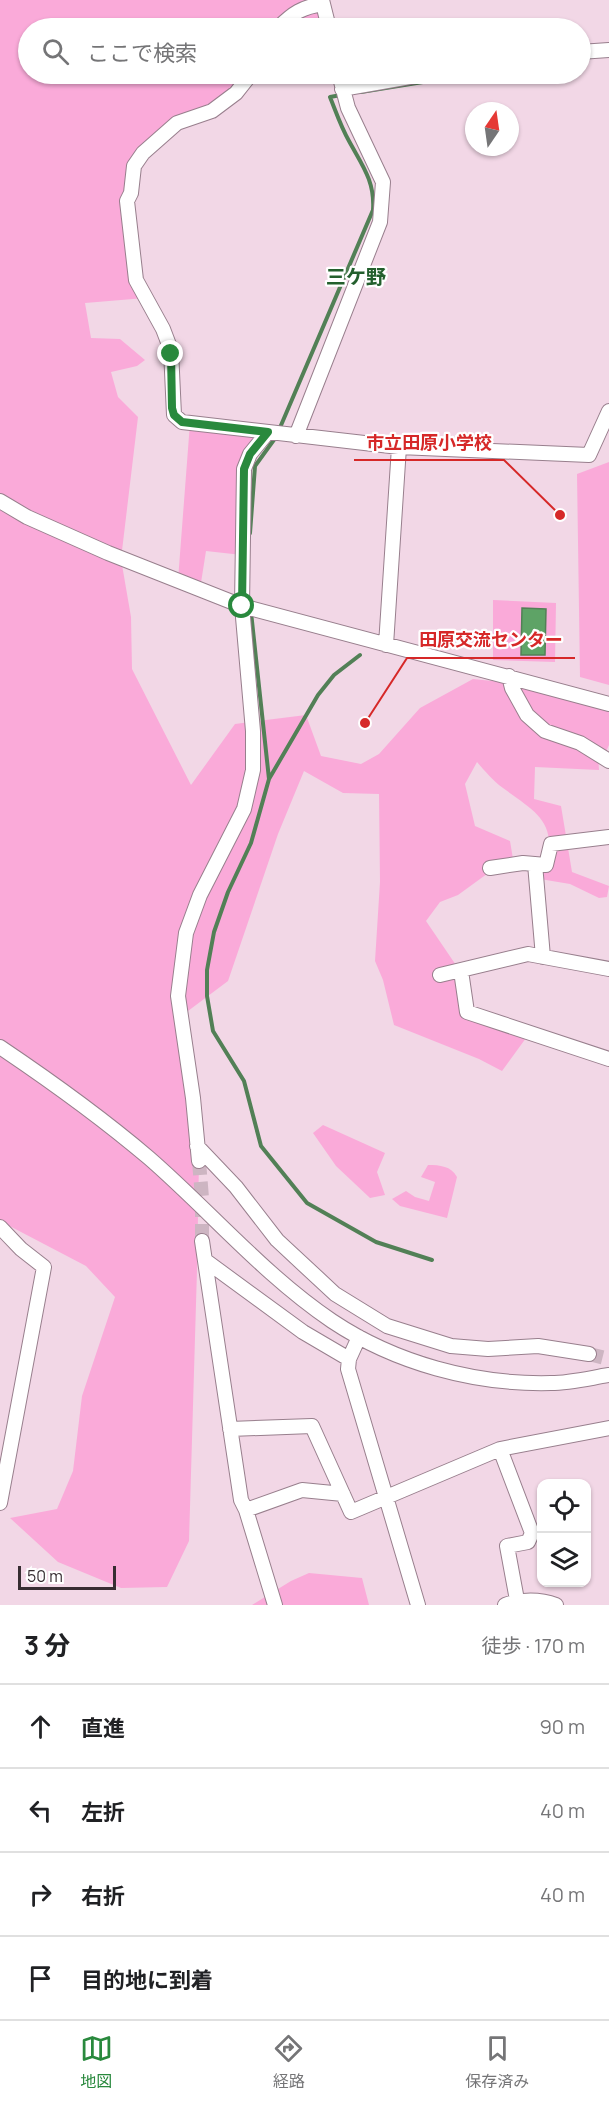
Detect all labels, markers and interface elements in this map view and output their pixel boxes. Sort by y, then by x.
search box [18,18,591,84]
icon: search [39,35,72,68]
text: ここで検索 [87,38,197,68]
north arrow [465,102,519,156]
district label: 三ケ野 [326,263,386,290]
route end [157,340,183,366]
callout: 市立田原小学校 [354,424,504,460]
text: 市立田原小学校 [366,430,492,454]
route start [228,592,254,618]
callout: 田原交流センター [407,622,575,658]
text: 田原交流センター [419,627,563,651]
map controls [537,1479,591,1587]
button: locate [537,1479,591,1533]
button: layers [537,1533,591,1587]
scale bar [18,1563,116,1590]
text: 50 m [27,1565,63,1587]
text: 3 分 [24,1627,70,1663]
text: 徒歩 · 170 m [481,1632,585,1659]
icon: ahead [24,1710,57,1743]
text: 直進 [81,1713,125,1743]
text: 90 m [539,1713,585,1740]
icon: left [24,1794,57,1827]
text: 左折 [81,1797,125,1827]
text: 40 m [540,1797,585,1824]
icon: right [24,1878,57,1911]
text: 右折 [81,1881,125,1911]
text: 40 m [540,1881,585,1908]
icon: arrive [24,1962,57,1995]
text: 目的地に到着 [81,1965,213,1995]
tab: 地図 [80,2032,113,2092]
tab: 経路 [272,2032,305,2092]
tab: 保存済み [465,2032,529,2092]

